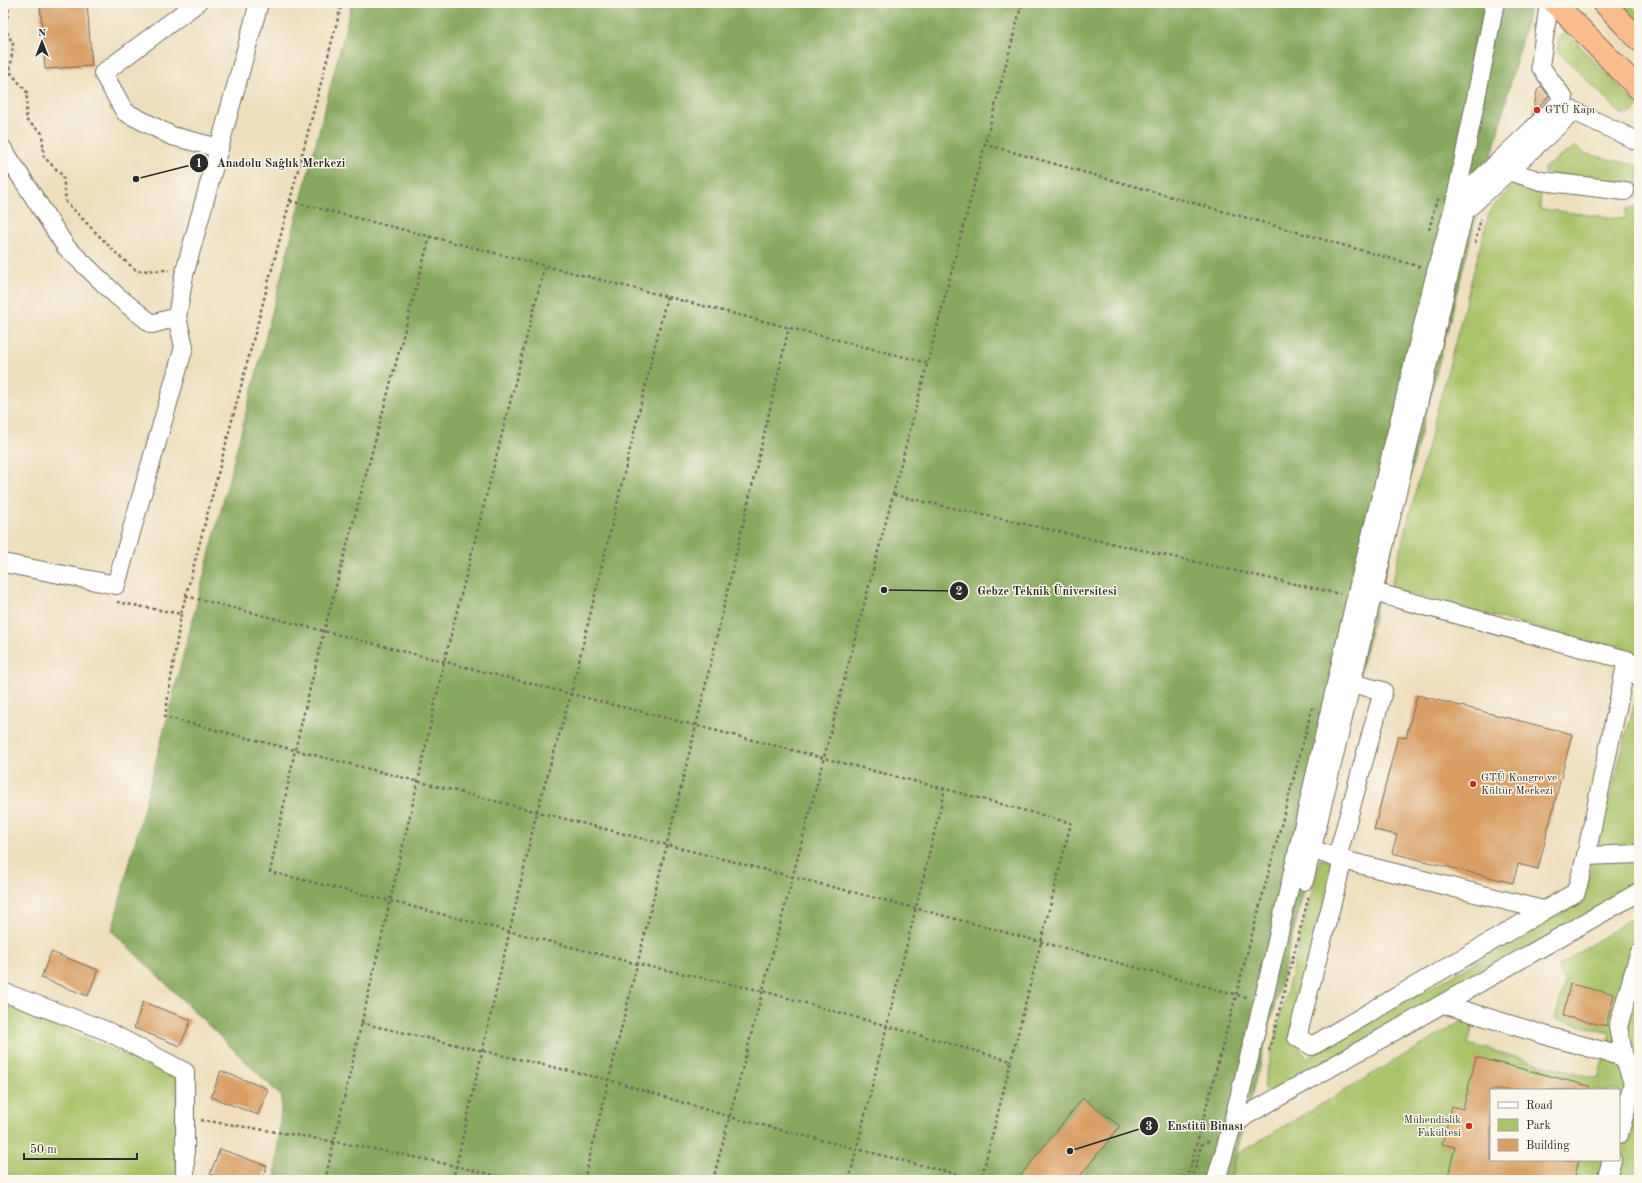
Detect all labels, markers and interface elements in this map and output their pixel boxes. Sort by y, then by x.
north arrow [22,22,62,62]
text: N [38,28,47,39]
place label: GTÜ Kapı [1545,103,1595,116]
marker: GTÜ Kapı [1532,105,1542,115]
callout: Anadolu Sağlık Merkezi [189,151,353,175]
text: 1 [196,158,202,170]
text: Anadolu Sağlık Merkezi [217,158,346,170]
callout: Gebze Teknik Üniversitesi [949,579,1125,603]
text: Gebze Teknik Üniversitesi [977,583,1117,598]
text: 2 [956,586,963,598]
place label: GTÜ Kongre ve Kültür Merkezi [1481,771,1557,797]
marker: GTÜ Kongre ve Kültür Merkezi [1468,779,1478,789]
legend [1490,1089,1620,1161]
text: Road [1526,1100,1553,1112]
callout: Enstitü Binası [1139,1114,1250,1138]
place label: Mühendislik Fakültesi [1404,1115,1461,1139]
text: Park [1526,1120,1551,1132]
text: 3 [1146,1121,1153,1133]
text: Enstitü Binası [1167,1121,1243,1133]
marker: Mühendislik Fakültesi [1464,1121,1474,1131]
scale bar [24,1135,137,1161]
text: Building [1526,1140,1570,1152]
text: 50 m [30,1143,57,1156]

